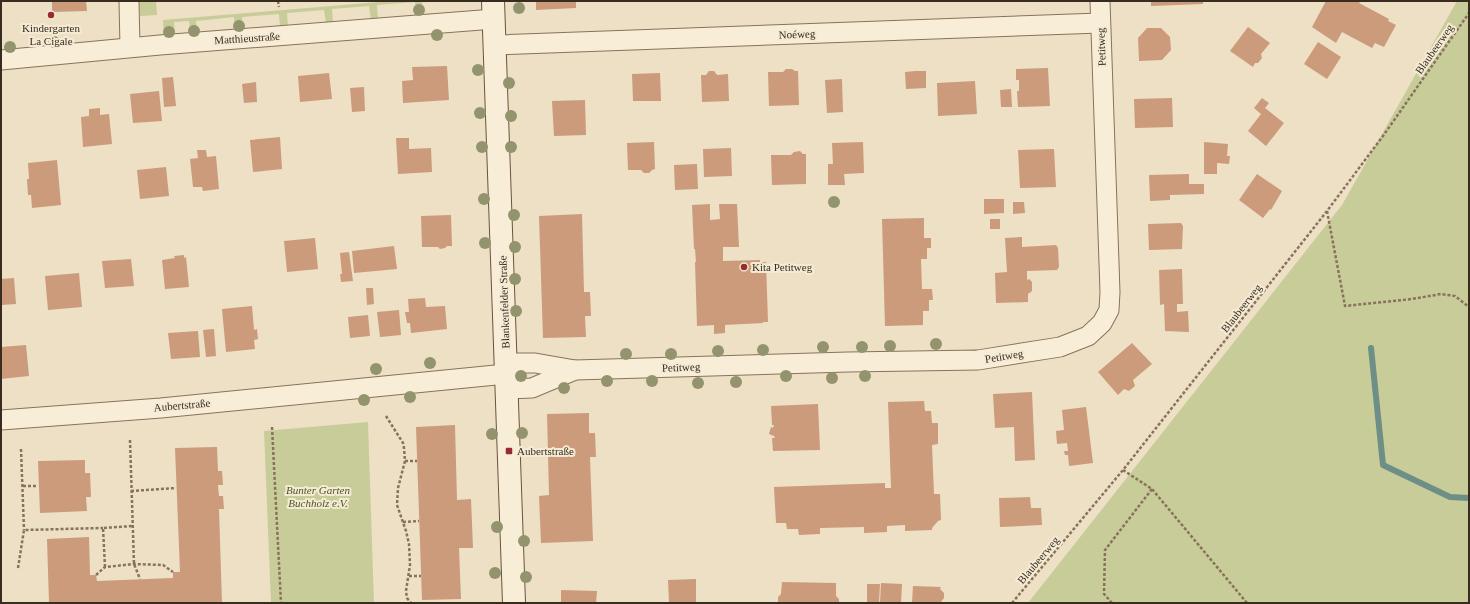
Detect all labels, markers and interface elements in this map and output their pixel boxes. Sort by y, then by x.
marker: Kindergarten La Cigale [46,10,56,20]
street label: Blaubeerweg [1412,21,1456,76]
place label: Kindergarten La Cigale [22,22,80,47]
street label: Noéweg [778,27,816,41]
street label: Petitweg [1094,27,1108,66]
street label: Matthieustraße [214,30,280,46]
street label: Blankenfelder Straße [496,255,512,349]
place label: Kita Petitweg [752,261,813,273]
marker: Kita Petitweg [739,262,749,272]
street label: Blaubeerweg [1218,281,1264,335]
street label: Petitweg [984,347,1024,365]
street label: Petitweg [662,360,701,374]
street label: Aubertstraße [153,397,211,413]
place label: Aubertstraße [517,445,574,457]
marker: Aubertstraße [504,446,514,456]
park label: Bunter Garten Buchholz e.V. [286,484,350,509]
street label: Blaubeerweg [1015,534,1062,586]

